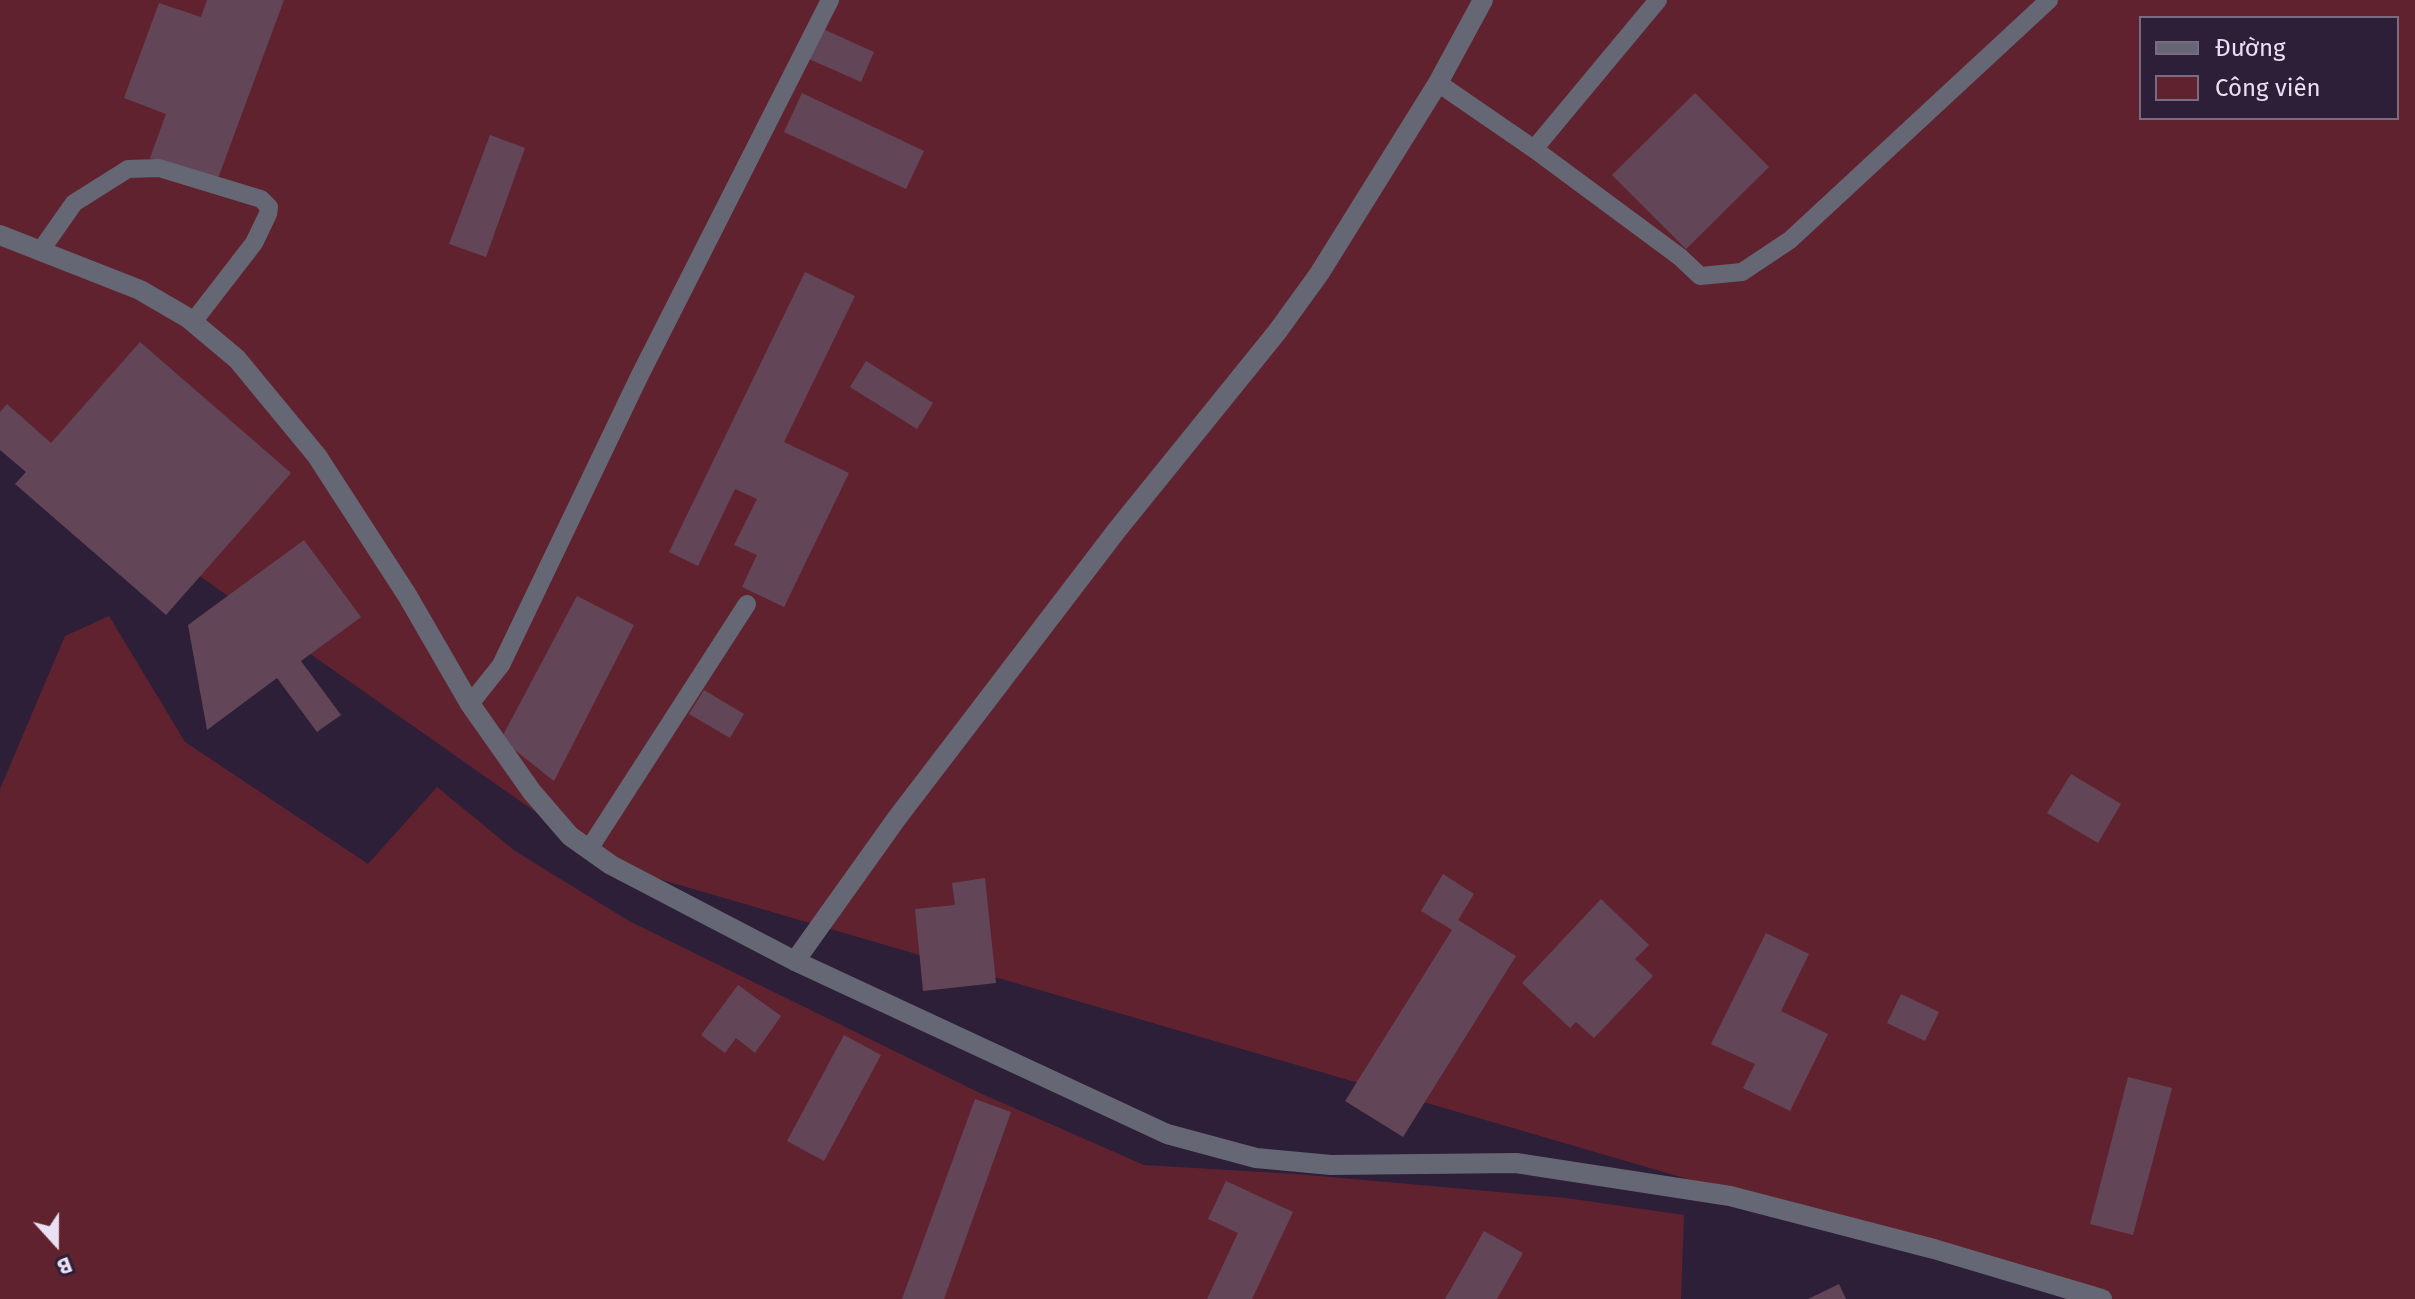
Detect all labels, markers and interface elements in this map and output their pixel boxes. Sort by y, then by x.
legend [2139,16,2399,120]
text: Đường [2215,34,2286,62]
text: Công viên [2215,74,2321,102]
north arrow [16,1203,96,1283]
text: B [54,1251,76,1281]

